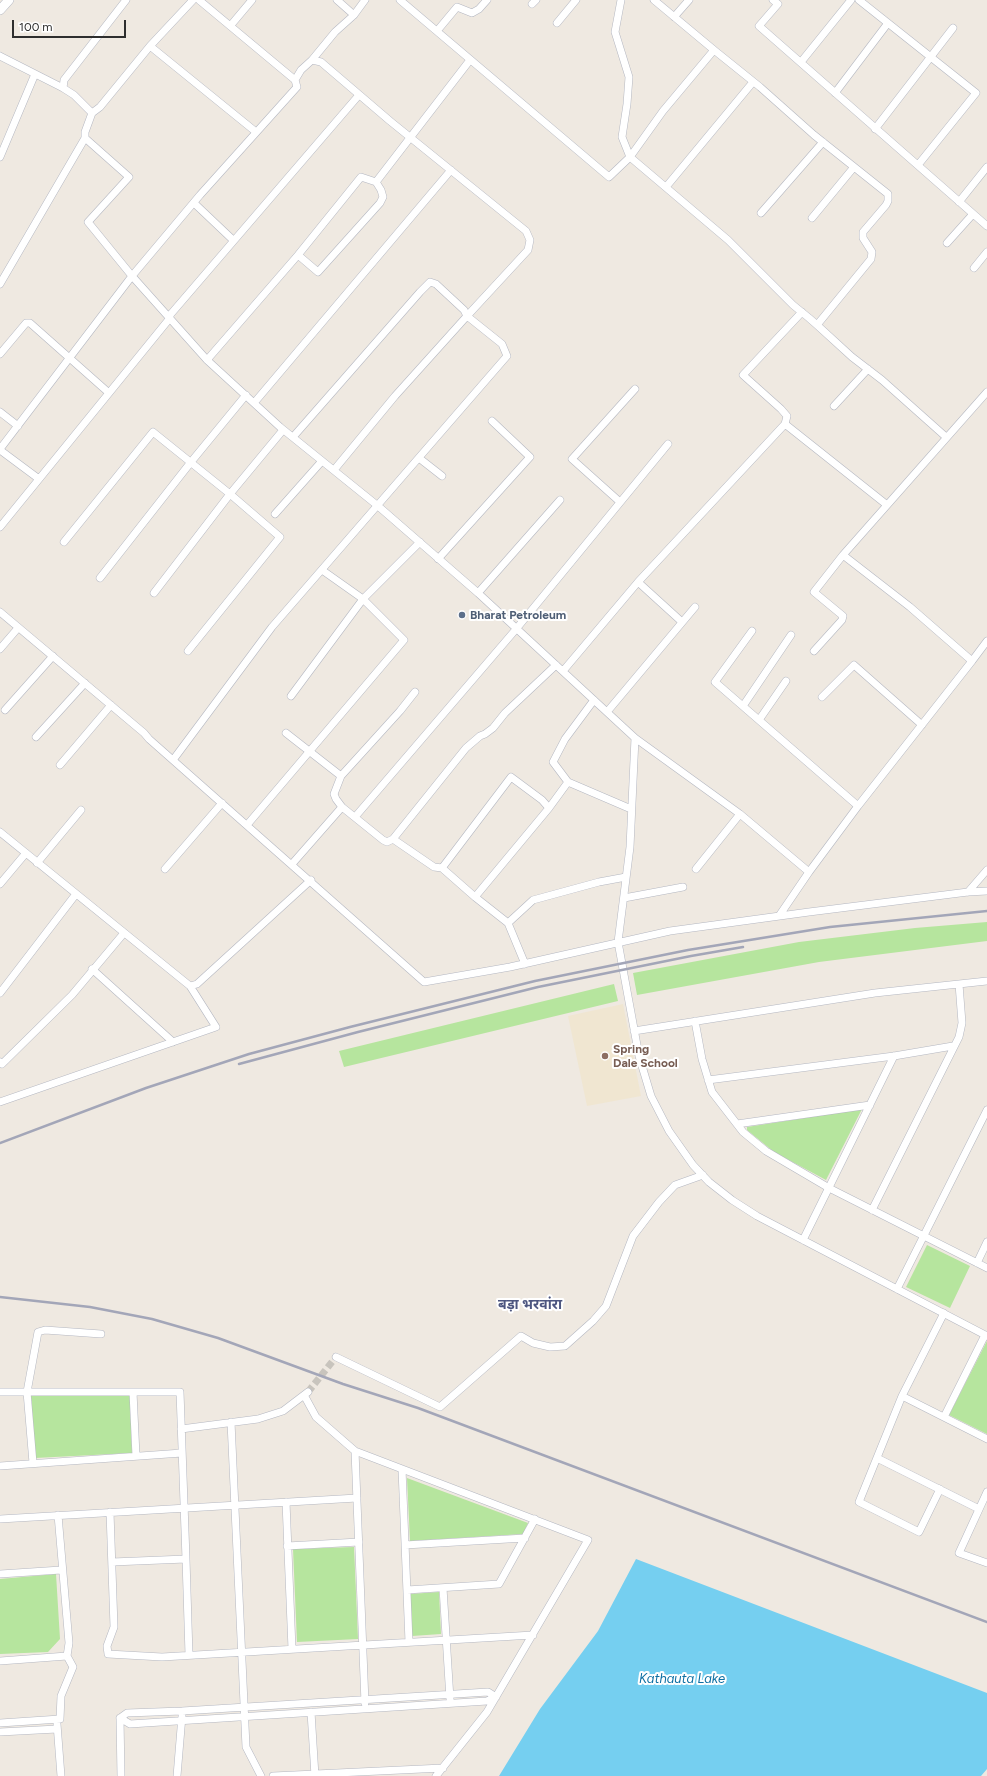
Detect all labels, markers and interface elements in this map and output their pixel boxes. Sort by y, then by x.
scale bar [14,12,128,38]
text: 100 m [19,20,53,34]
place label: Bharat Petroleum [470,608,566,622]
marker: Bharat Petroleum [457,610,467,620]
place label: Spring Dale School [613,1042,678,1070]
marker: Spring Dale School [600,1051,610,1061]
district label: बड़ा भरवांरा [498,1297,562,1313]
water label: Kathauta Lake [639,1671,725,1687]

